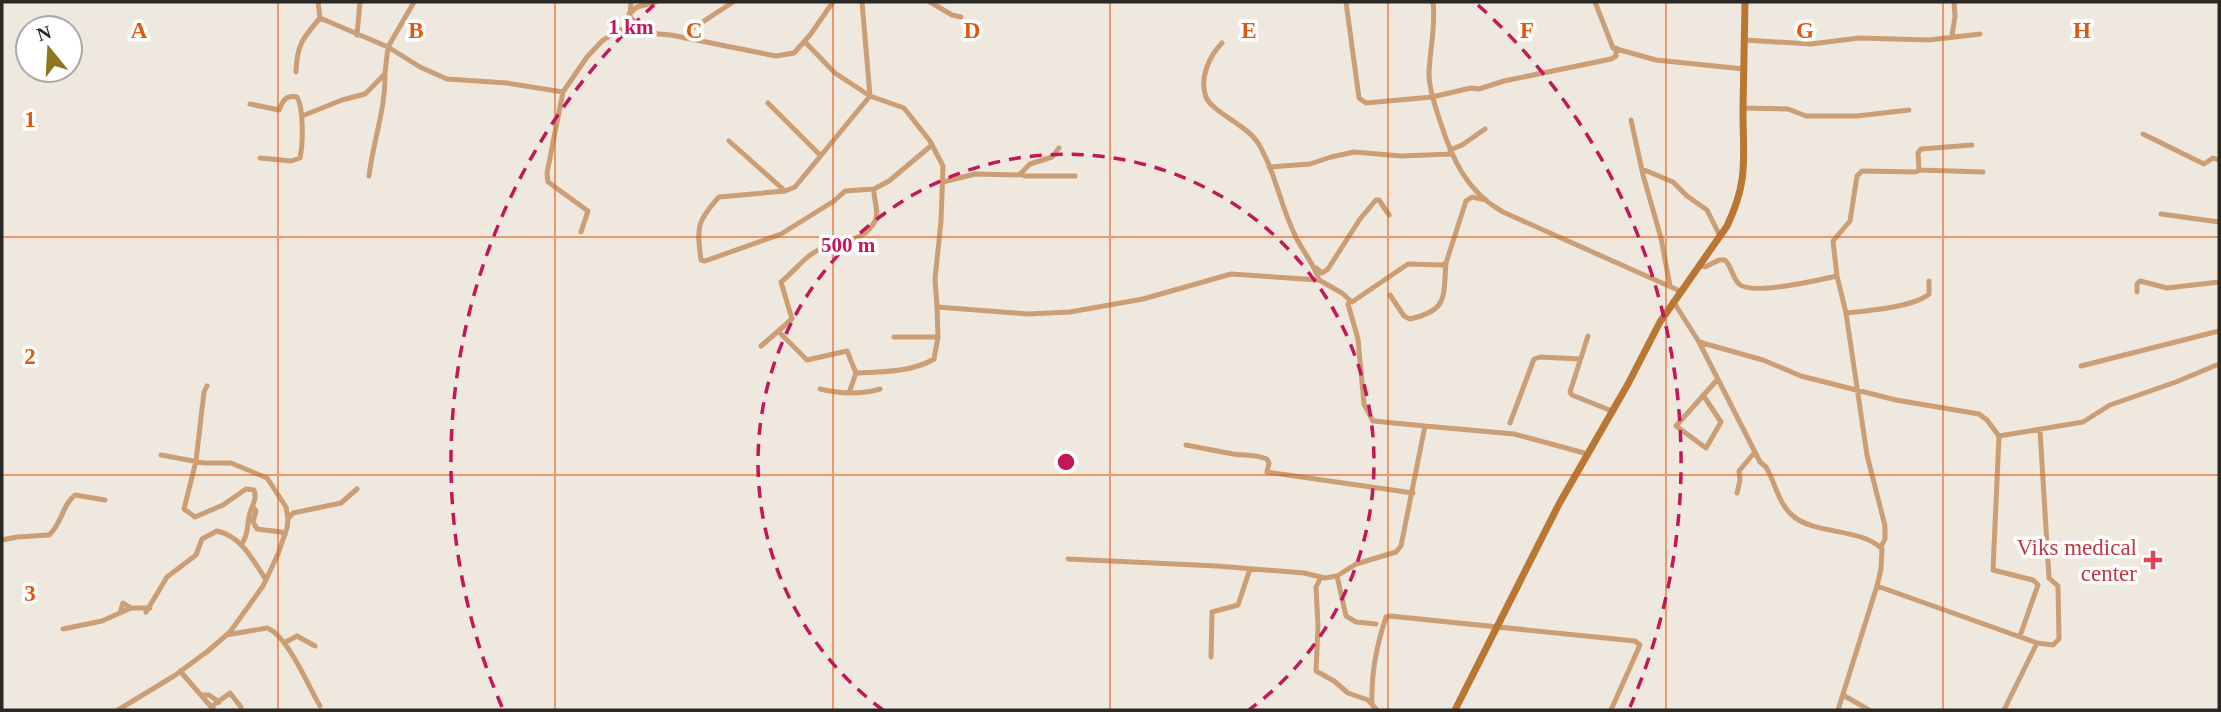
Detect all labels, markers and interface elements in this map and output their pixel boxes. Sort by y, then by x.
north arrow [14,14,84,84]
text: 1 km [609,15,654,39]
text: A [131,18,148,43]
text: B [408,18,424,43]
text: C [686,18,702,43]
text: D [964,18,980,43]
text: E [1241,18,1257,43]
text: F [1520,18,1534,43]
text: G [1796,18,1814,43]
text: H [2073,18,2091,43]
text: N [34,21,54,45]
text: 1 [24,107,36,132]
text: 500 m [821,233,876,257]
text: 2 [24,344,36,369]
centre of rings [1054,450,1078,474]
place label: Viks medical center [2016,535,2137,586]
marker: Viks medical center [2143,550,2163,570]
text: 3 [24,581,36,606]

